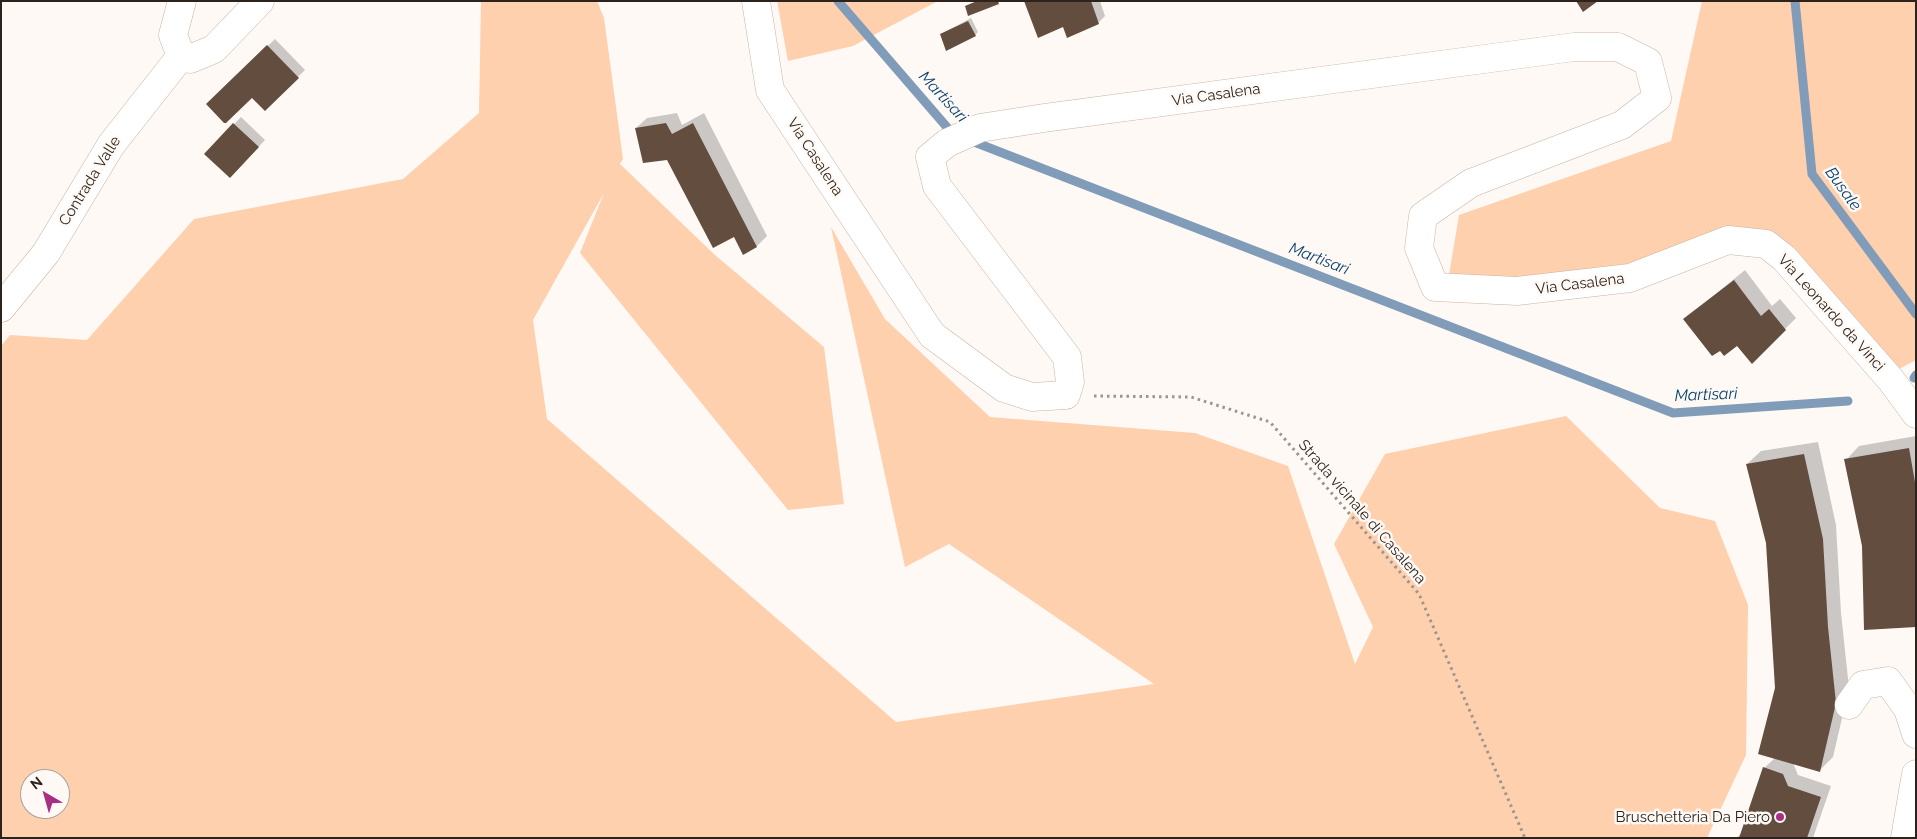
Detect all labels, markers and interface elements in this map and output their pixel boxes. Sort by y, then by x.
water label: Martisari [915,67,971,127]
street label: Via Casalena [1171,80,1261,110]
street label: Via Casalena [783,115,847,199]
street label: Contrada Valle [55,133,125,229]
water label: Busale [1821,164,1865,214]
water label: Martisari [1286,239,1352,279]
street label: Via Leonardo da Vinci [1774,251,1888,375]
street label: Via Casalena [1535,270,1625,298]
water label: Martisari [1674,384,1738,406]
street label: Strada vicinale di Casalena [1294,436,1430,588]
north arrow [20,769,70,819]
text: N [27,773,46,793]
place label: Bruschetteria Da Piero [1616,808,1770,826]
marker: Bruschetteria Da Piero [1774,811,1786,823]

